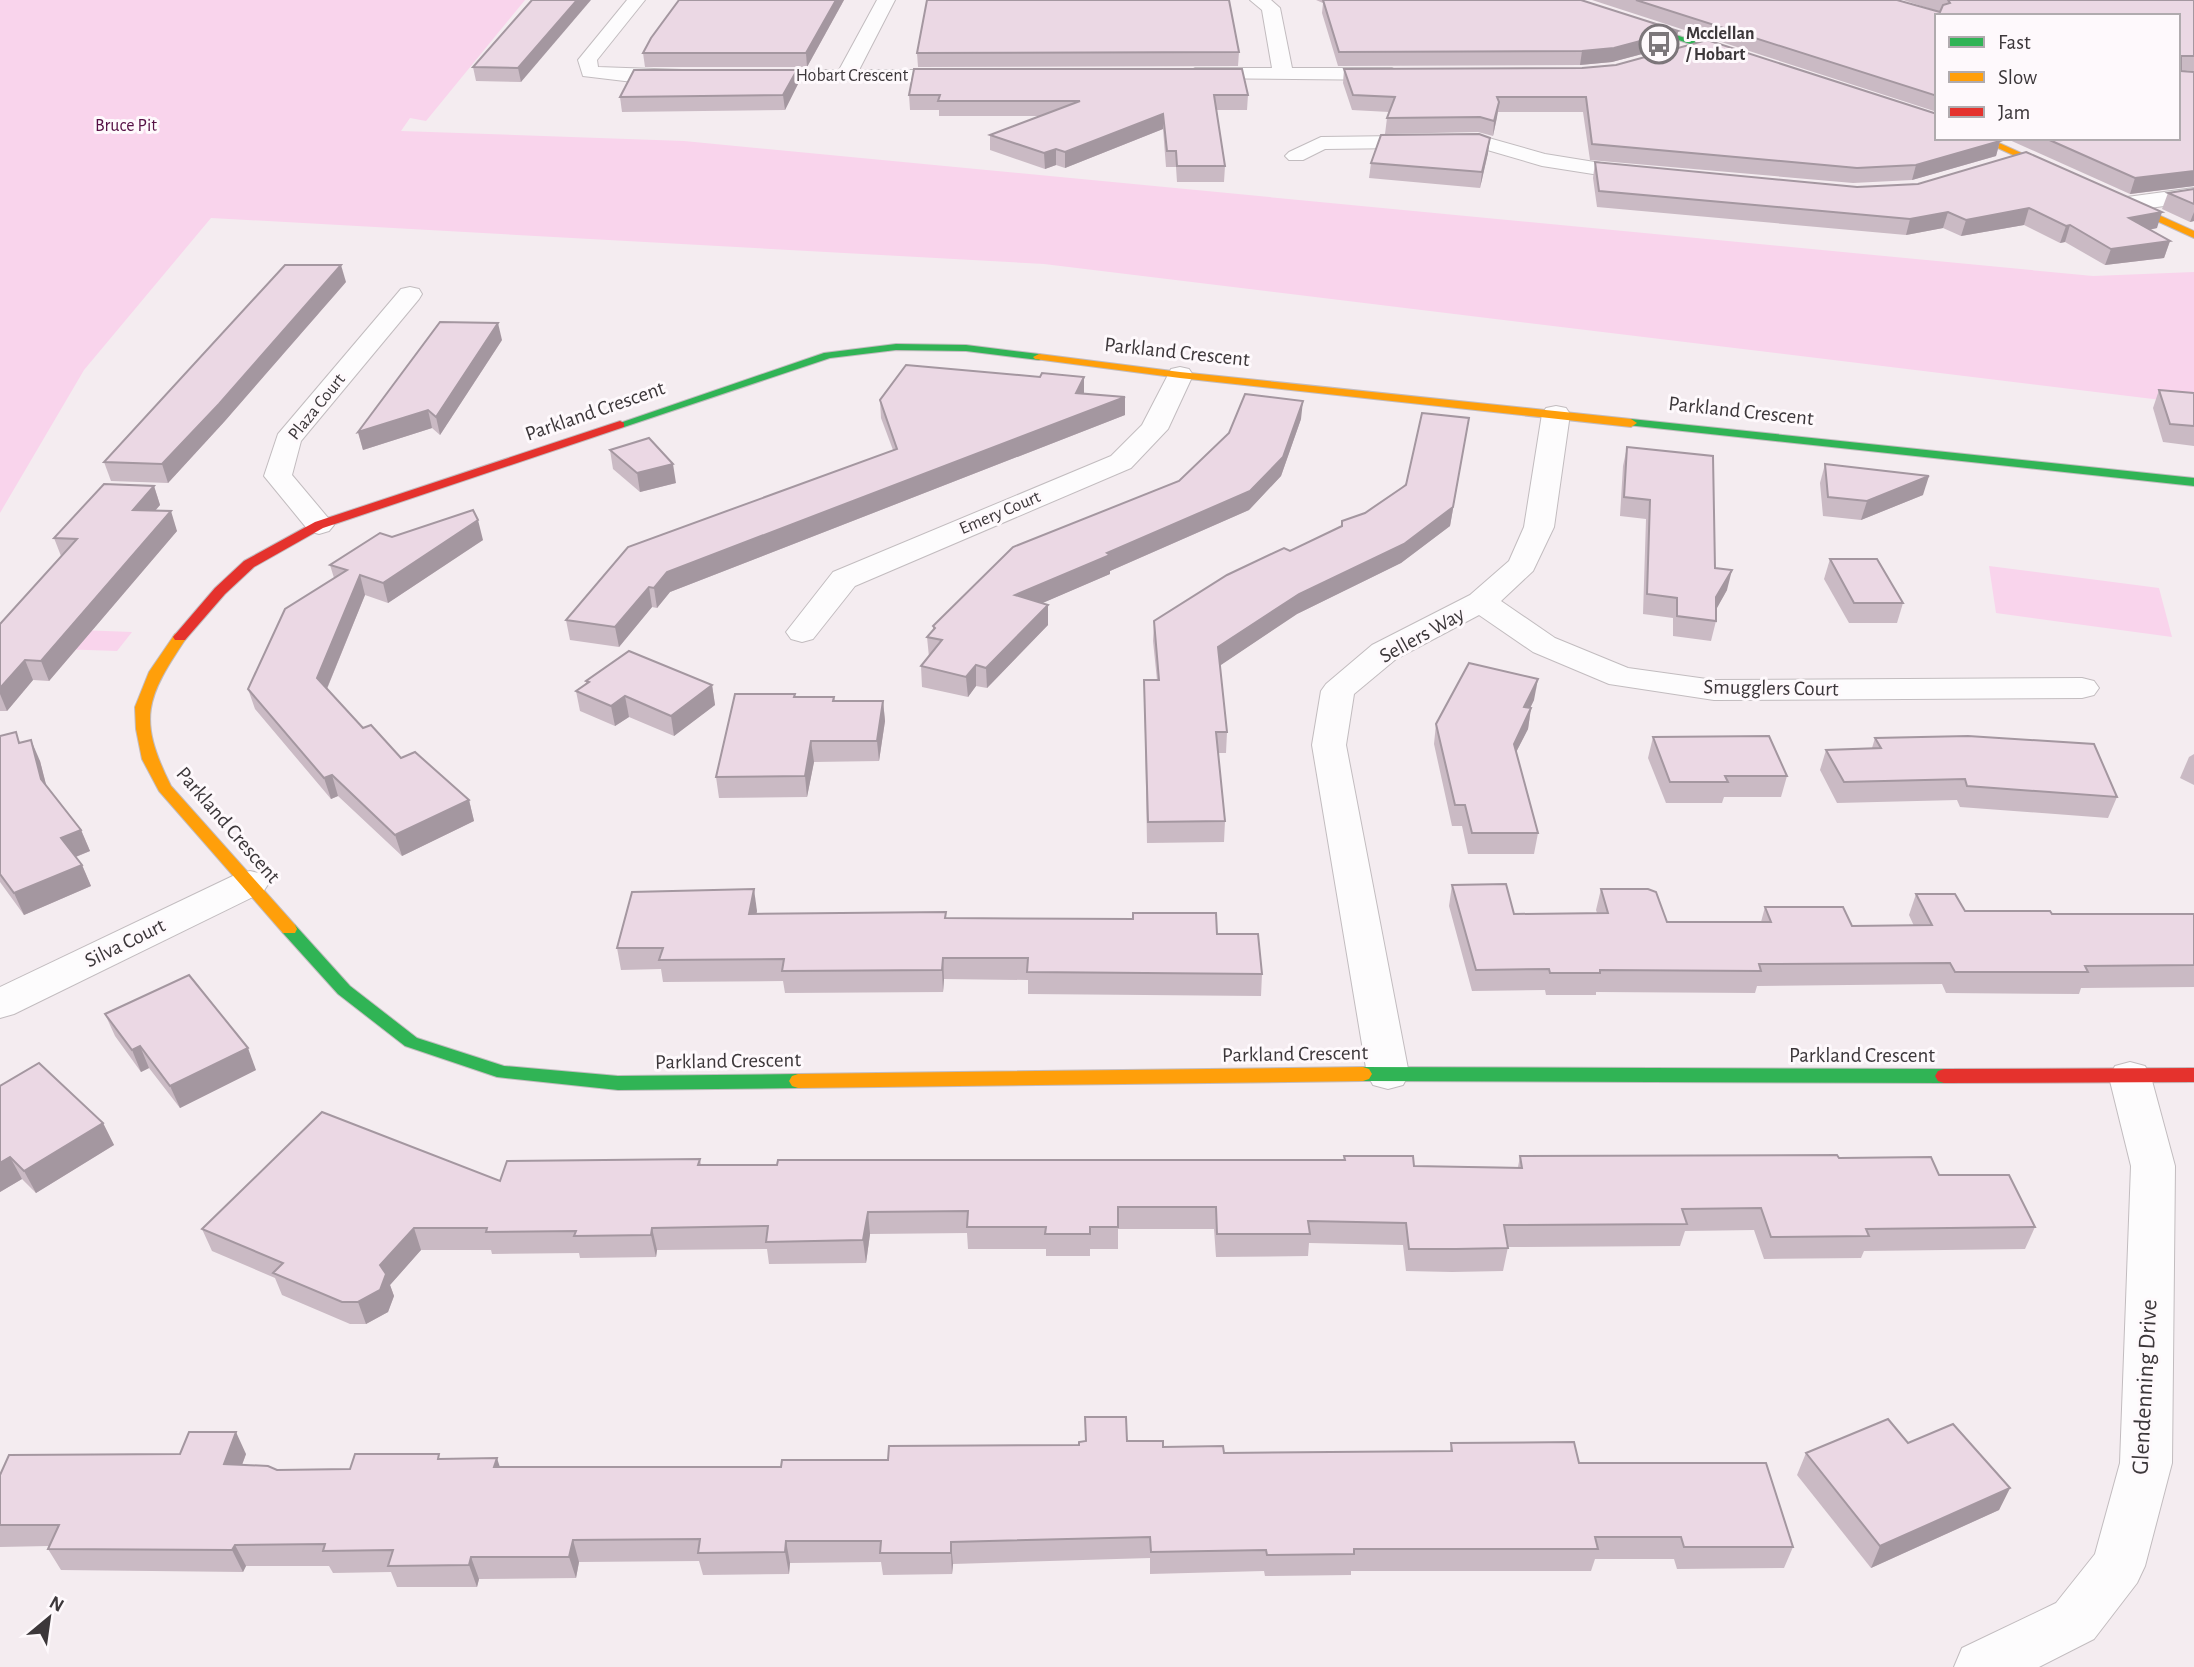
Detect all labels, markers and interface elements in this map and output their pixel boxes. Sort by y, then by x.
legend [1935,14,2180,140]
bus stop icon: Mcclellan / Hobart [1638,23,1680,65]
place label: Mcclellan / Hobart [1685,25,1755,64]
text: Fast [1998,32,2031,53]
street label: Hobart Crescent [796,67,909,85]
text: Slow [1998,67,2037,88]
text: Jam [1998,102,2030,123]
park label: Bruce Pit [95,117,157,135]
street label: Parkland Crescent [1103,334,1251,370]
street label: Plaza Court [285,370,349,443]
street label: Parkland Crescent [522,377,668,445]
street label: Parkland Crescent [1667,393,1815,429]
street label: Emery Court [957,488,1043,538]
street label: Sellers Way [1376,603,1468,667]
street label: Smugglers Court [1703,676,1839,700]
street label: Parkland Crescent [172,763,284,887]
street label: Silva Court [81,914,169,971]
street label: Parkland Crescent [1222,1042,1369,1066]
street label: Parkland Crescent [1789,1045,1935,1066]
street label: Parkland Crescent [655,1049,802,1073]
street label: Glendenning Drive [2128,1299,2162,1475]
north arrow [14,1583,84,1653]
text: N [46,1593,67,1616]

